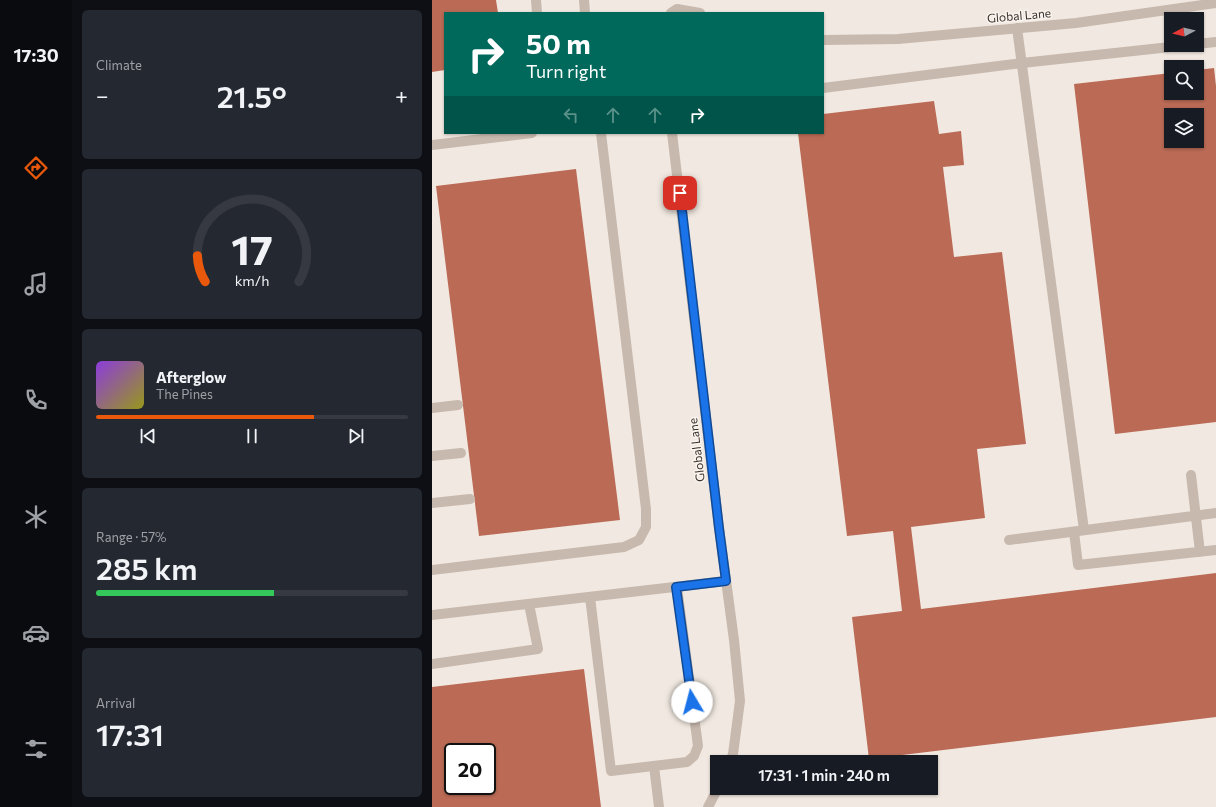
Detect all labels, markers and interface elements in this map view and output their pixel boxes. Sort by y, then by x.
street label: Global Lane [986,5,1052,25]
north arrow [1164,12,1204,52]
map controls [1164,12,1204,148]
text: 50 m [526,26,591,60]
icon: right [460,28,512,80]
text: 17:30 [13,44,59,66]
text: Climate [96,57,142,73]
text: Turn right [526,60,606,82]
button: search [1164,60,1204,100]
text: 21.5° [217,77,287,114]
text: − [96,82,109,109]
text: + [395,82,408,109]
icon: left [560,104,582,126]
icon: ahead [602,104,624,126]
icon: ahead [644,104,666,126]
icon: right [686,104,708,126]
button: layers [1164,108,1204,148]
icon: directions [22,154,50,182]
pin [663,176,697,210]
icon: arrive [669,182,691,204]
text: 17 [231,223,273,274]
icon: music [22,270,50,298]
text: km/h [235,271,269,289]
text: Afterglow [156,368,226,386]
icon: phone [22,386,50,414]
text: The Pines [156,386,213,402]
street label: Global Lane [685,417,707,483]
icon: previous [137,425,159,447]
icon: pause [241,425,263,447]
icon: next [345,425,367,447]
icon: climate [22,503,50,531]
text: Range · 57% [96,529,167,545]
text: 285 km [96,549,197,586]
icon: car [22,619,50,647]
position arrow [671,681,713,723]
text: Arrival [96,695,135,711]
text: 17:31 [96,715,164,752]
icon: filters [22,735,50,763]
speed limit sign: 20 [444,743,496,795]
text: 17:31 · 1 min · 240 m [758,766,890,784]

